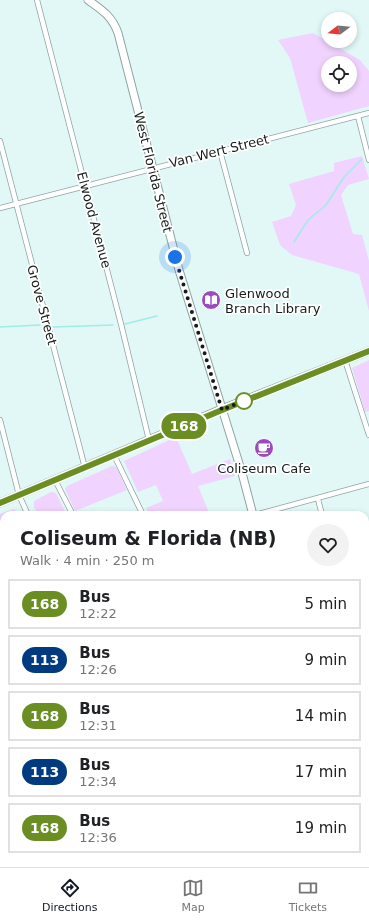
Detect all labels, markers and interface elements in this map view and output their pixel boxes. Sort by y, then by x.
north arrow [321,12,357,48]
map controls [321,12,357,92]
button: locate [321,56,357,92]
street label: West Florida Street [131,110,175,234]
street label: Van Wert Street [168,131,270,171]
street label: Elwood Avenue [74,170,114,270]
your location [165,247,185,267]
street label: Grove Street [24,263,60,347]
place label: Glenwood Branch Library [225,286,321,316]
library icon: Glenwood Branch Library [200,289,222,311]
unlabelled marker [235,392,253,410]
line badge: 168 [161,413,207,439]
text: 168 [169,418,199,434]
cafe icon: Coliseum Cafe [253,437,275,459]
place label: Coliseum Cafe [217,461,311,476]
button: heart [307,524,349,566]
text: Coliseum & Florida (NB) [20,527,277,549]
text: Walk · 4 min · 250 m [20,553,154,568]
text: Bus [79,588,110,606]
text: 5 min [304,595,347,613]
text: 168 [30,596,59,612]
text: 12:22 [79,606,117,621]
text: Bus [79,644,110,662]
text: 9 min [304,651,347,669]
text: 113 [30,652,59,668]
text: 12:26 [79,662,117,677]
text: Bus [79,700,110,718]
text: 14 min [295,707,347,725]
text: 168 [30,708,59,724]
text: 12:31 [79,718,117,733]
text: Bus [79,756,110,774]
text: 17 min [295,763,347,781]
text: 113 [30,764,59,780]
text: 12:34 [79,774,117,789]
text: Bus [79,812,110,830]
text: 19 min [295,819,347,837]
text: 168 [30,820,59,836]
text: 12:36 [79,830,117,845]
tab: Directions [42,877,97,914]
tab: Map [181,877,205,914]
tab: Tickets [289,877,327,914]

